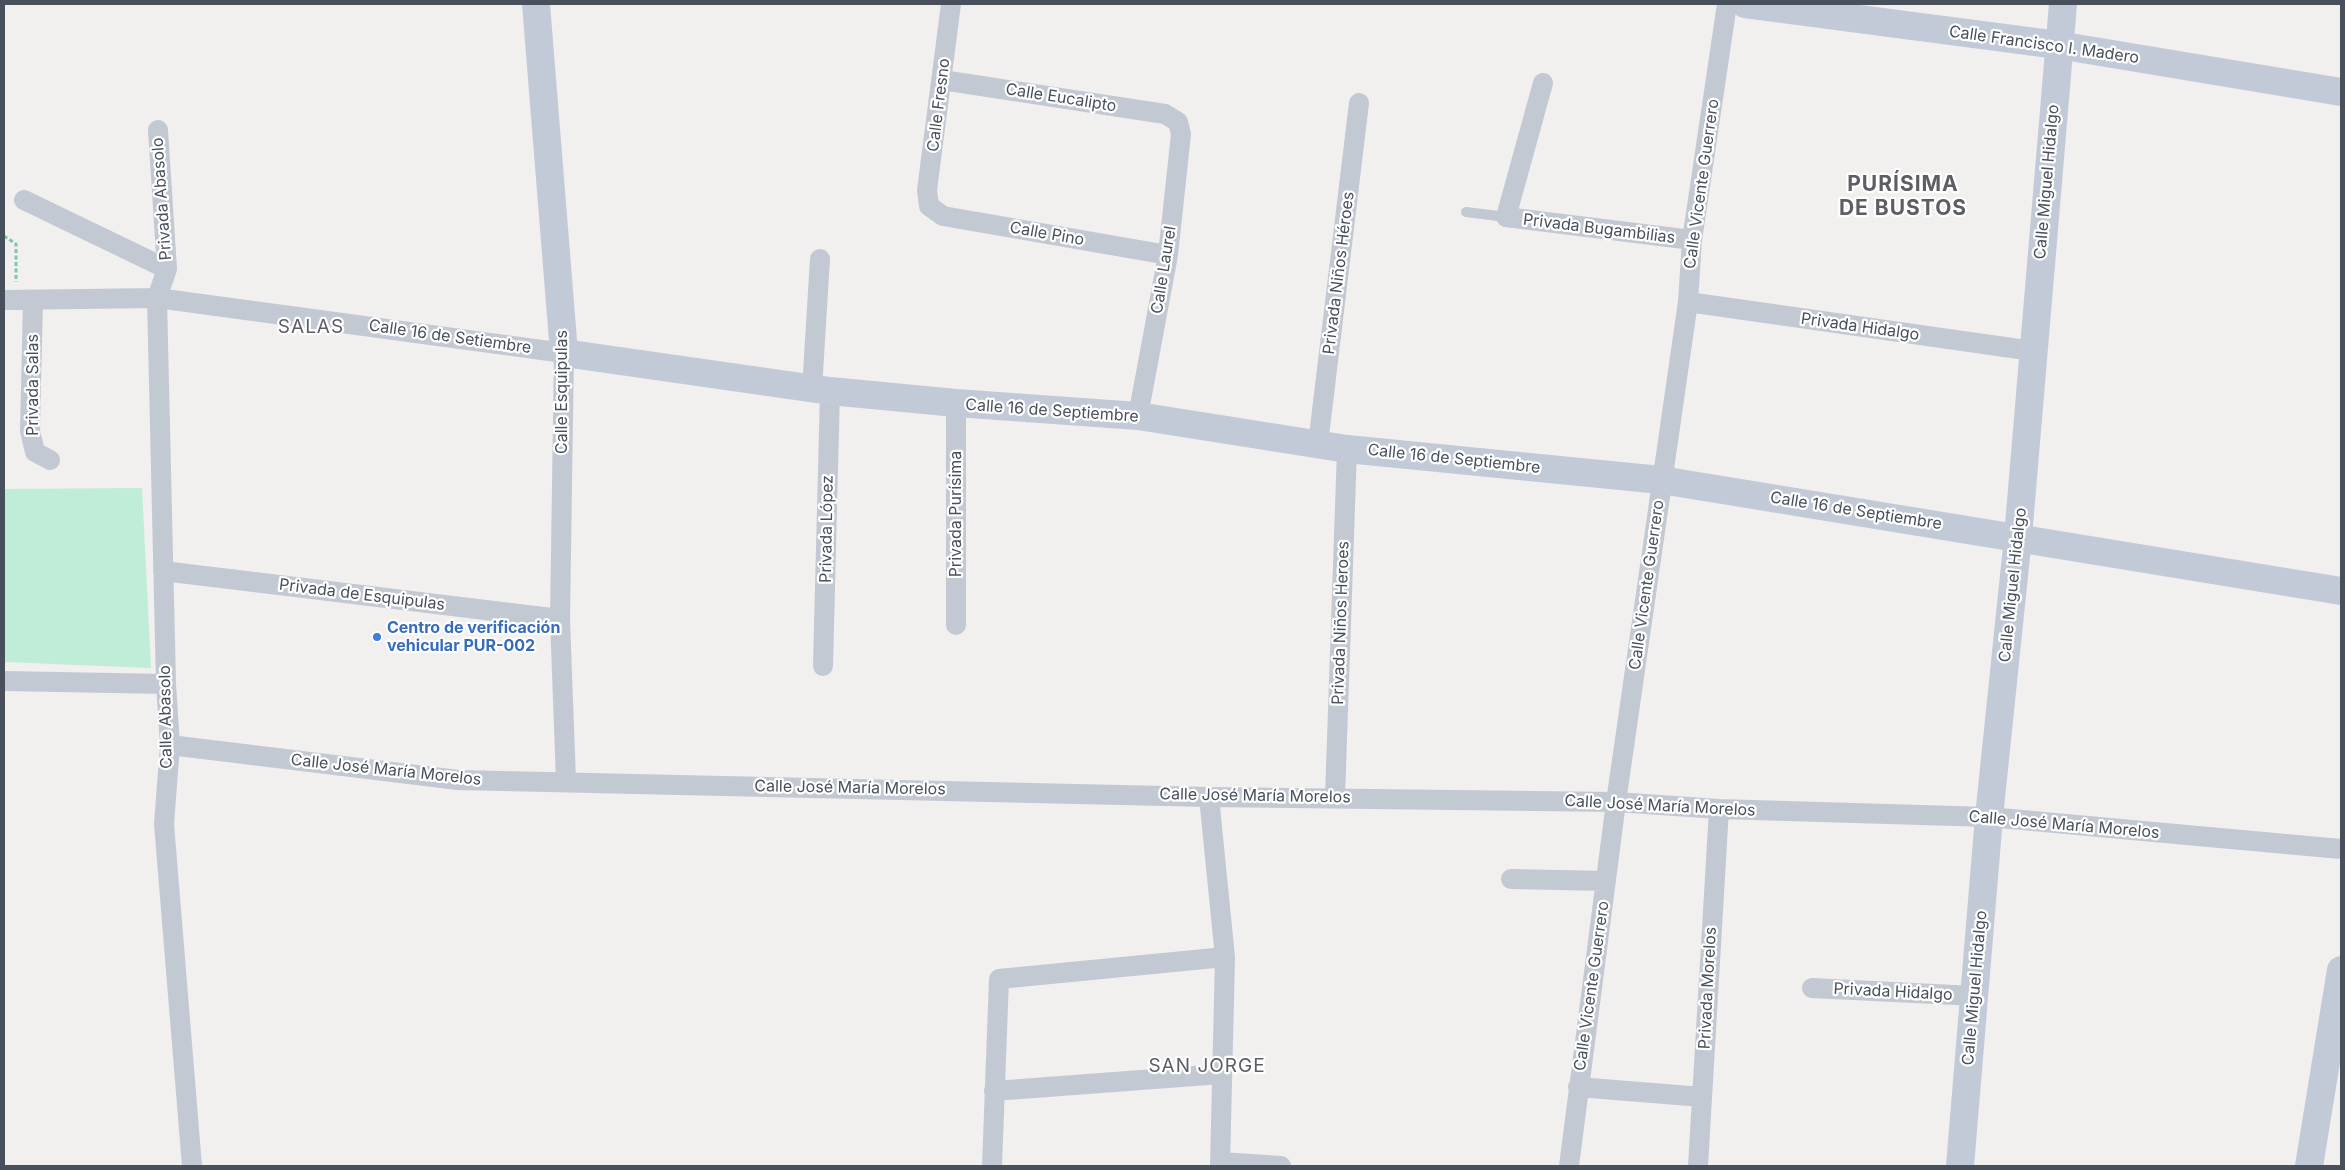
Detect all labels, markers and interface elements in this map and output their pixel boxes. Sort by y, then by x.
street label: Calle Francisco I. Madero [1948,22,2140,68]
street label: Calle Fresno [924,57,954,153]
street label: Calle Eucalipto [1004,80,1118,116]
street label: Calle Vicente Guerrero [1681,98,1723,270]
street label: Calle Miguel Hidalgo [2031,104,2063,260]
street label: Privada Abasolo [148,137,176,261]
district label: PURÍSIMA DE BUSTOS [1838,172,1968,222]
street label: Privada Niños Héroes [1319,191,1359,355]
street label: Privada Bugambilias [1522,210,1676,248]
street label: Calle Pino [1008,218,1086,250]
street label: Calle Laurel [1148,225,1180,315]
street label: Privada Hidalgo [1800,309,1920,345]
district label: SALAS [277,316,345,338]
street label: Calle 16 de Setiembre [368,316,532,358]
street label: Calle Esquipulas [552,330,572,454]
street label: Privada Salas [23,334,43,436]
street label: Calle 16 de Septiembre [965,395,1139,427]
street label: Calle 16 de Septiembre [1367,440,1541,478]
street label: Privada Purísima [946,451,966,577]
street label: Privada López [816,475,838,583]
street label: Calle 16 de Septiembre [1769,488,1943,534]
street label: Calle Vicente Guerrero [1626,499,1668,671]
street label: Calle Miguel Hidalgo [1995,507,2031,663]
street label: Privada Niños Heroes [1329,541,1353,705]
street label: Privada de Esquipulas [278,575,446,615]
place label: Centro de verificación vehicular PUR-002 [387,618,560,656]
marker: Centro de verificación vehicular PUR-002 [371,631,383,643]
street label: Calle Abasolo [155,665,177,769]
street label: Calle José María Morelos [290,750,482,790]
street label: Calle José María Morelos [754,777,946,799]
street label: Calle José María Morelos [1159,785,1351,807]
street label: Calle José María Morelos [1564,791,1756,821]
street label: Calle José María Morelos [1968,807,2160,843]
street label: Calle Vicente Guerrero [1571,900,1613,1072]
street label: Calle Miguel Hidalgo [1959,910,1991,1066]
street label: Privada Morelos [1695,926,1721,1050]
street label: Privada Hidalgo [1833,979,1953,1005]
district label: SAN JORGE [1147,1055,1267,1077]

